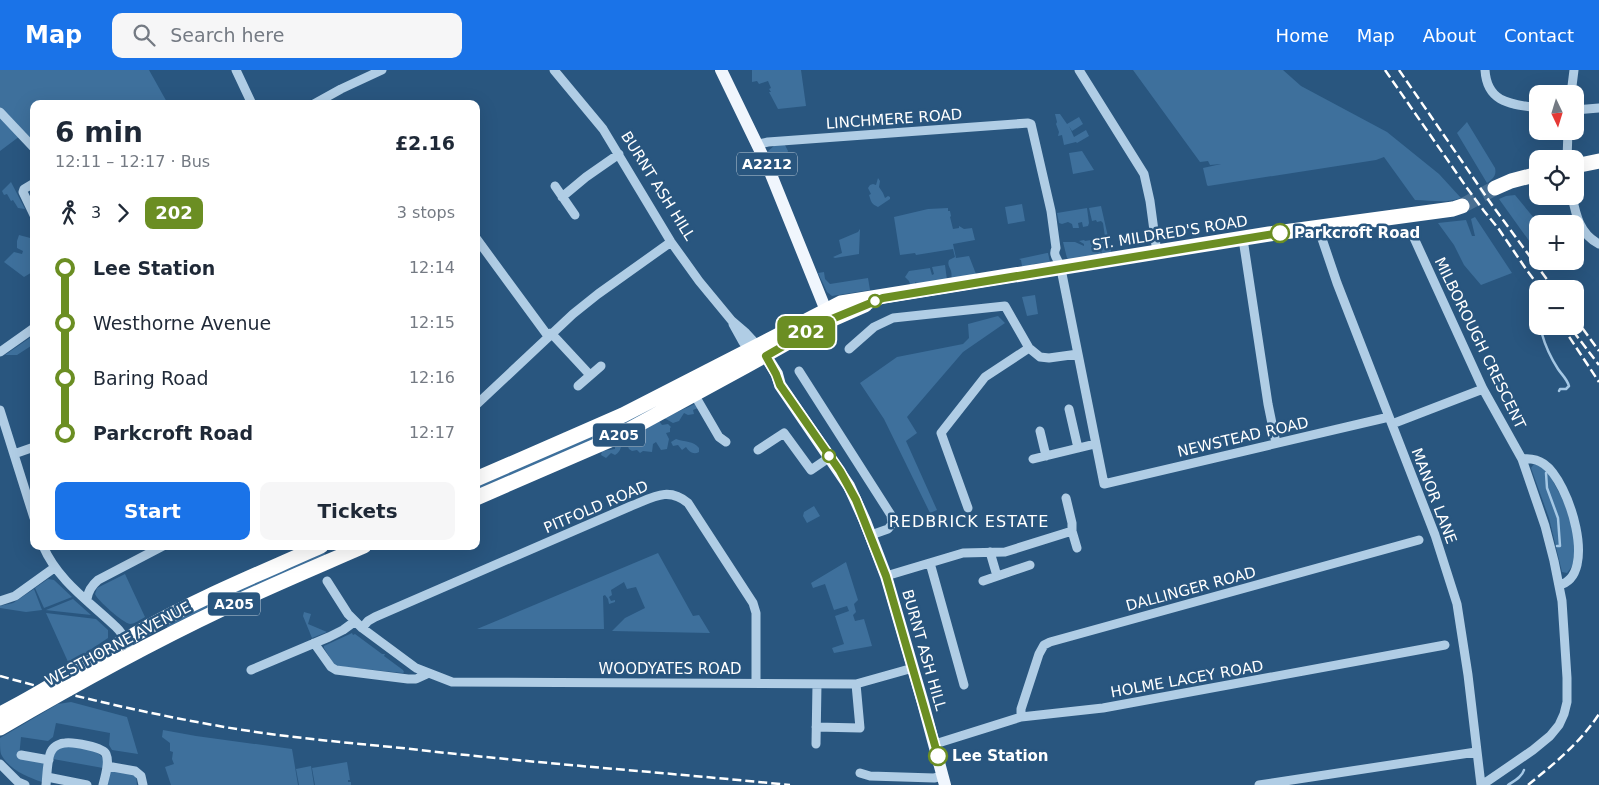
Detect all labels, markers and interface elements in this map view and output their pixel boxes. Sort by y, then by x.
search box [112,13,462,58]
text: Map [25,21,82,49]
icon: search [130,21,158,49]
text: Search here [170,24,284,46]
text: Home [1276,25,1329,46]
text: Map [1357,25,1395,46]
text: About [1423,25,1476,46]
text: Contact [1504,25,1574,46]
north arrow [1529,85,1584,140]
map controls [1529,85,1584,335]
street label: LINCHMERE ROAD [825,105,963,133]
text: 6 min [55,116,143,149]
street label: BURNT ASH HILL [617,128,699,244]
text: £2.16 [395,132,455,154]
button: locate [1529,150,1584,205]
text: 12:11 – 12:17 · Bus [55,152,210,171]
road number: A2212 [737,152,797,176]
icon: walk [55,199,83,227]
icon: forward [109,199,137,227]
text: 202 [155,202,193,223]
text: 3 [91,203,101,222]
text: 3 stops [397,203,455,222]
street label: ST. MILDRED'S ROAD [1091,212,1249,254]
button: + [1529,215,1584,270]
marker: Parkcroft Road [1270,223,1290,243]
place label: Parkcroft Road [1294,224,1420,242]
street label: MILBOROUGH CRESCENT [1431,254,1530,432]
text: Lee Station [93,257,215,279]
text: 12:14 [409,258,455,277]
button: − [1529,280,1584,335]
unlabelled marker [868,294,882,308]
text: Westhorne Avenue [93,312,271,334]
text: 12:15 [409,313,455,332]
line badge: 202 [777,316,835,348]
text: 202 [787,321,825,342]
text: Baring Road [93,367,209,389]
text: 12:16 [409,368,455,387]
street label: NEWSTEAD ROAD [1176,413,1310,461]
text: Parkcroft Road [93,422,253,444]
text: 12:17 [409,423,455,442]
road number: A205 [593,424,645,446]
street label: MANOR LANE [1407,446,1461,546]
unlabelled marker [822,449,836,463]
street label: PITFOLD ROAD [541,477,651,537]
button: Start [55,482,250,540]
button: Tickets [260,482,455,540]
district label: REDBRICK ESTATE [889,512,1049,531]
street label: DALLINGER ROAD [1124,563,1258,615]
street label: BURNT ASH HILL [898,587,950,713]
road number: A205 [208,592,260,616]
street label: WESTHORNE AVENUE [42,598,194,690]
street label: HOLME LACEY ROAD [1109,657,1265,701]
street label: WOODYATES ROAD [599,660,741,678]
marker: Lee Station [928,746,948,766]
place label: Lee Station [952,747,1049,765]

